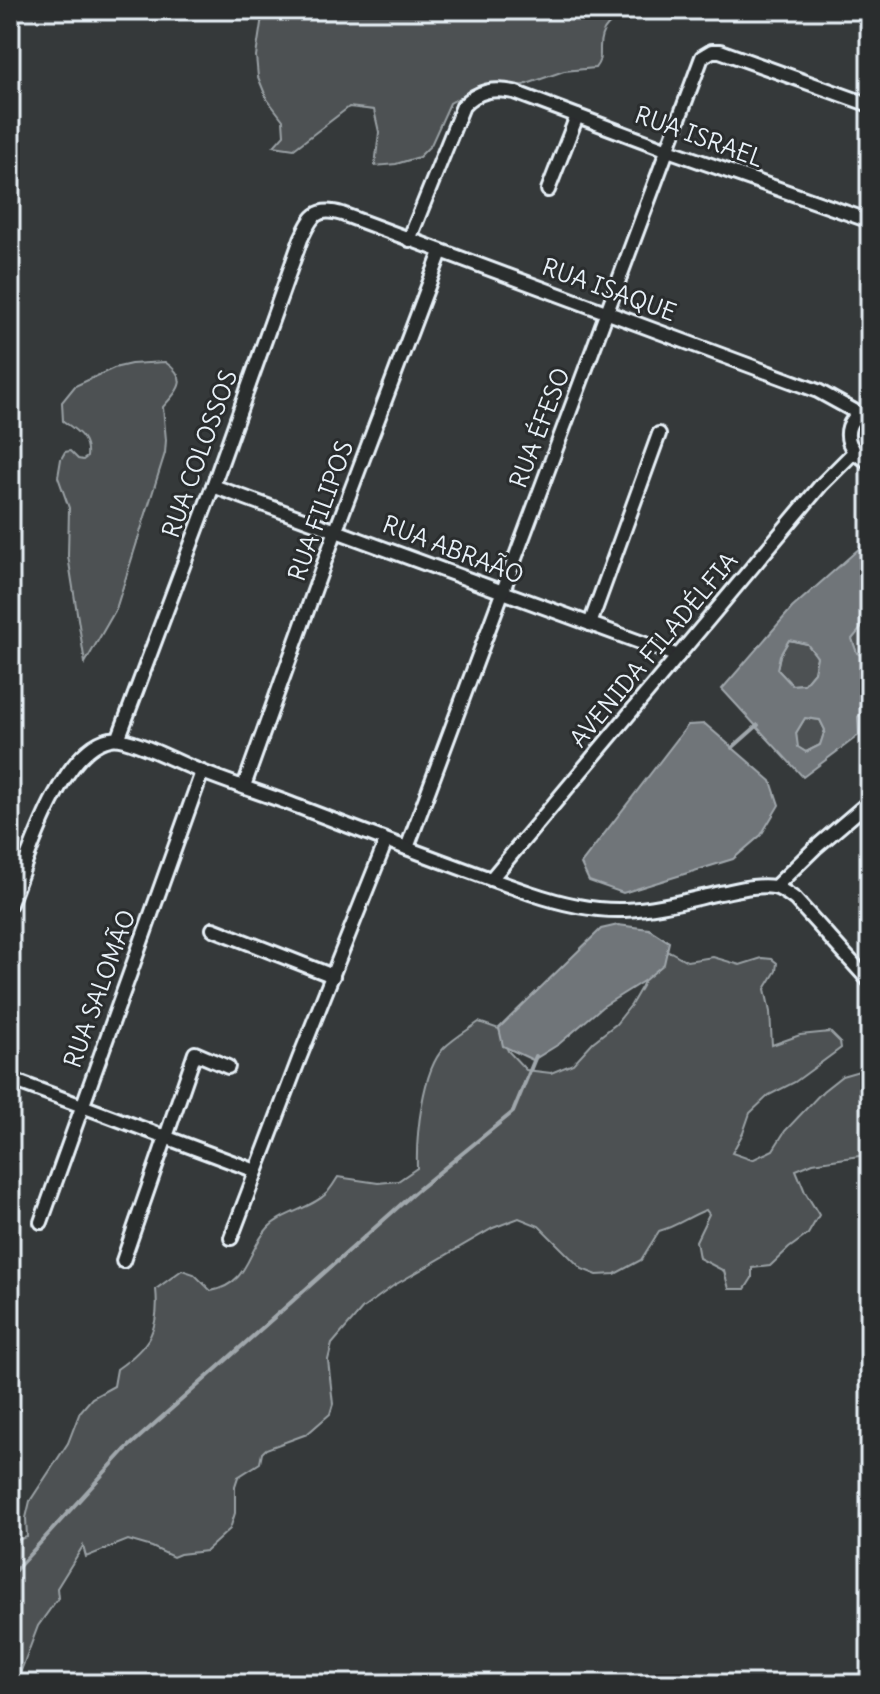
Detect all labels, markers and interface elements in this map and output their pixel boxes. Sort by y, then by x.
street label: RUA ISRAEL [631,99,768,173]
street label: RUA ISAQUE [538,251,681,327]
street label: RUA ÉFESO [502,363,576,492]
street label: RUA COLOSSOS [155,366,243,541]
street label: RUA FILIPOS [281,437,359,585]
street label: RUA ABRAÃO [379,508,528,590]
street label: AVENIDA FILADÉLFIA [563,546,744,753]
street label: RUA SALOMÃO [57,906,141,1072]

